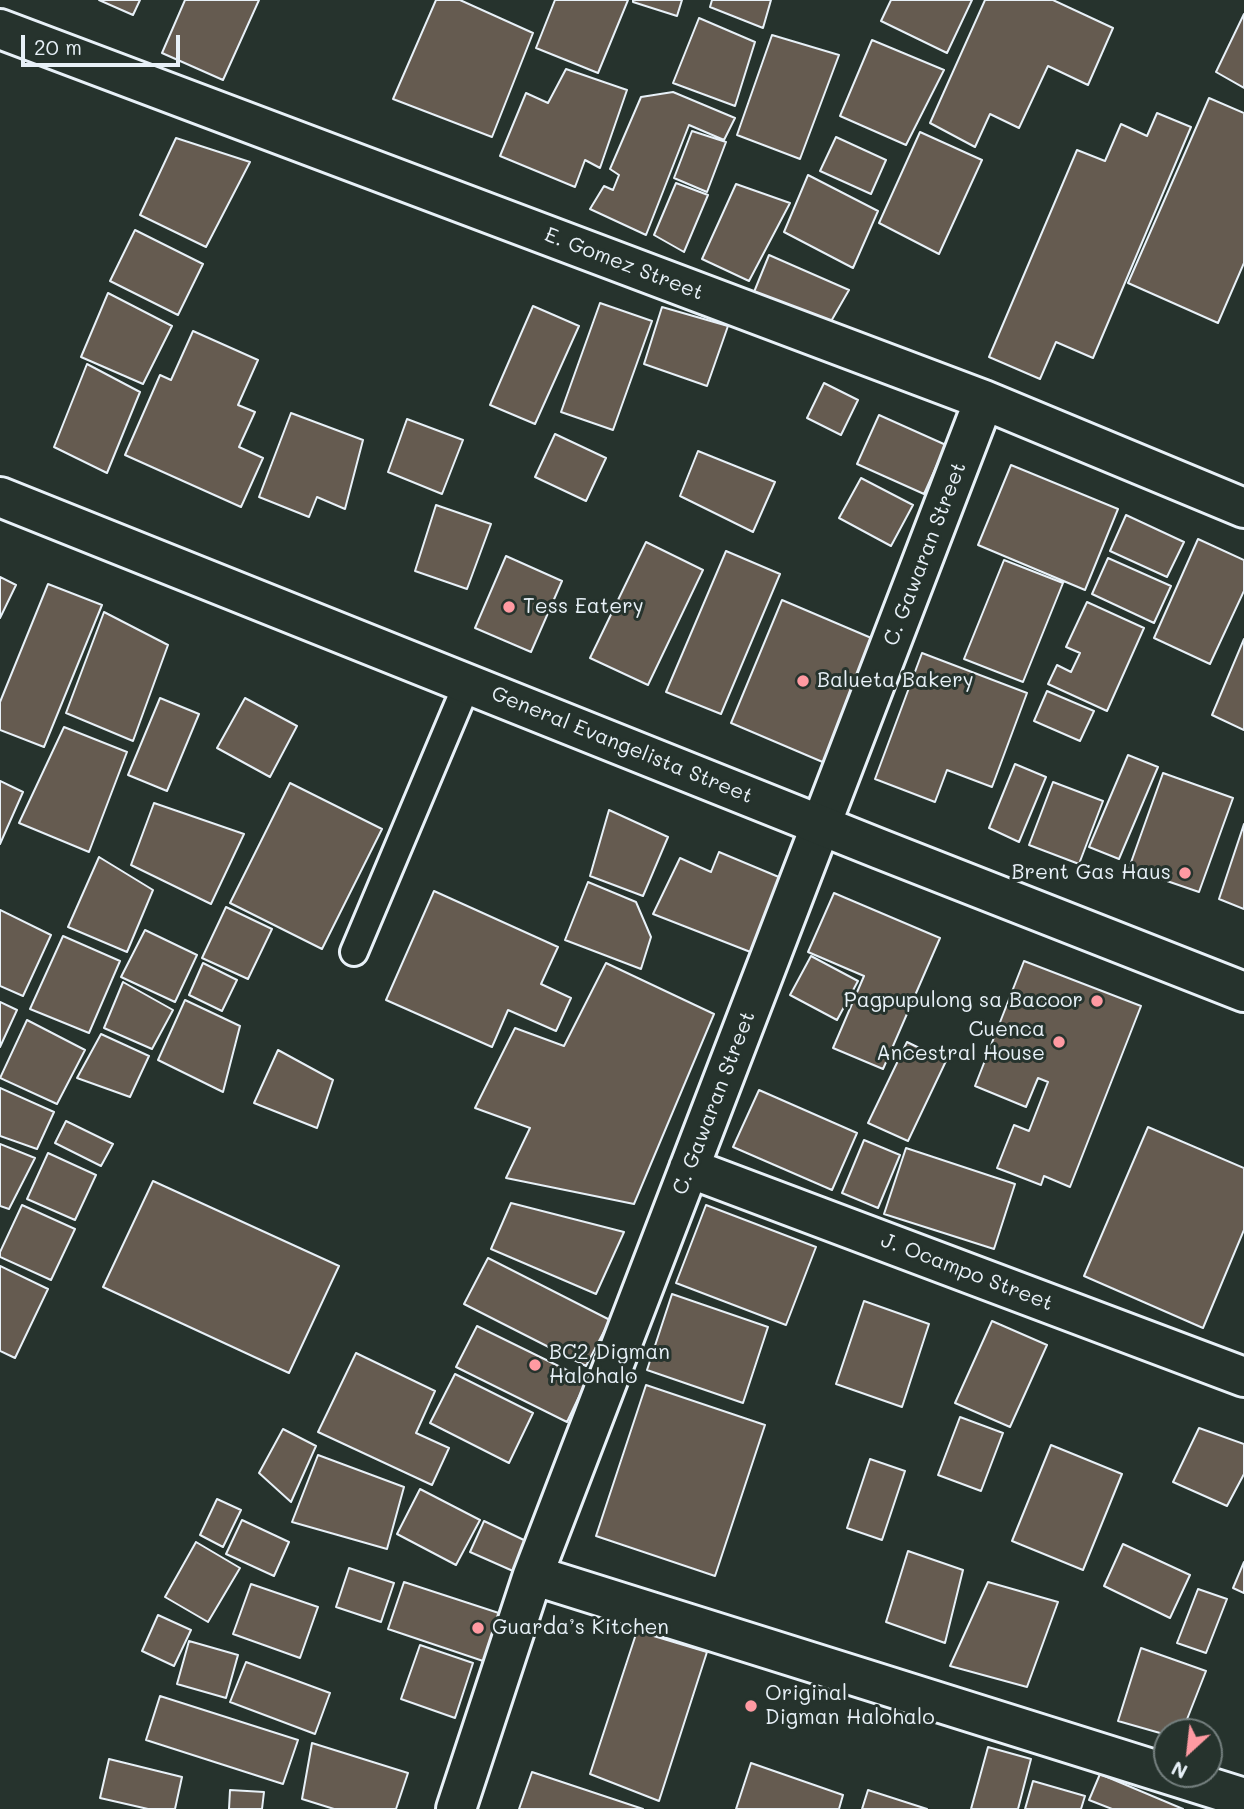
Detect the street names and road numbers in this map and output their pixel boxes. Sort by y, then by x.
street label: E. Gomez Street [541,222,707,306]
street label: C. Gawaran Street [878,459,972,649]
street label: General Evangelista Street [488,681,756,809]
street label: C. Gawaran Street [667,1008,761,1198]
street label: J. Ocampo Street [877,1228,1057,1316]

